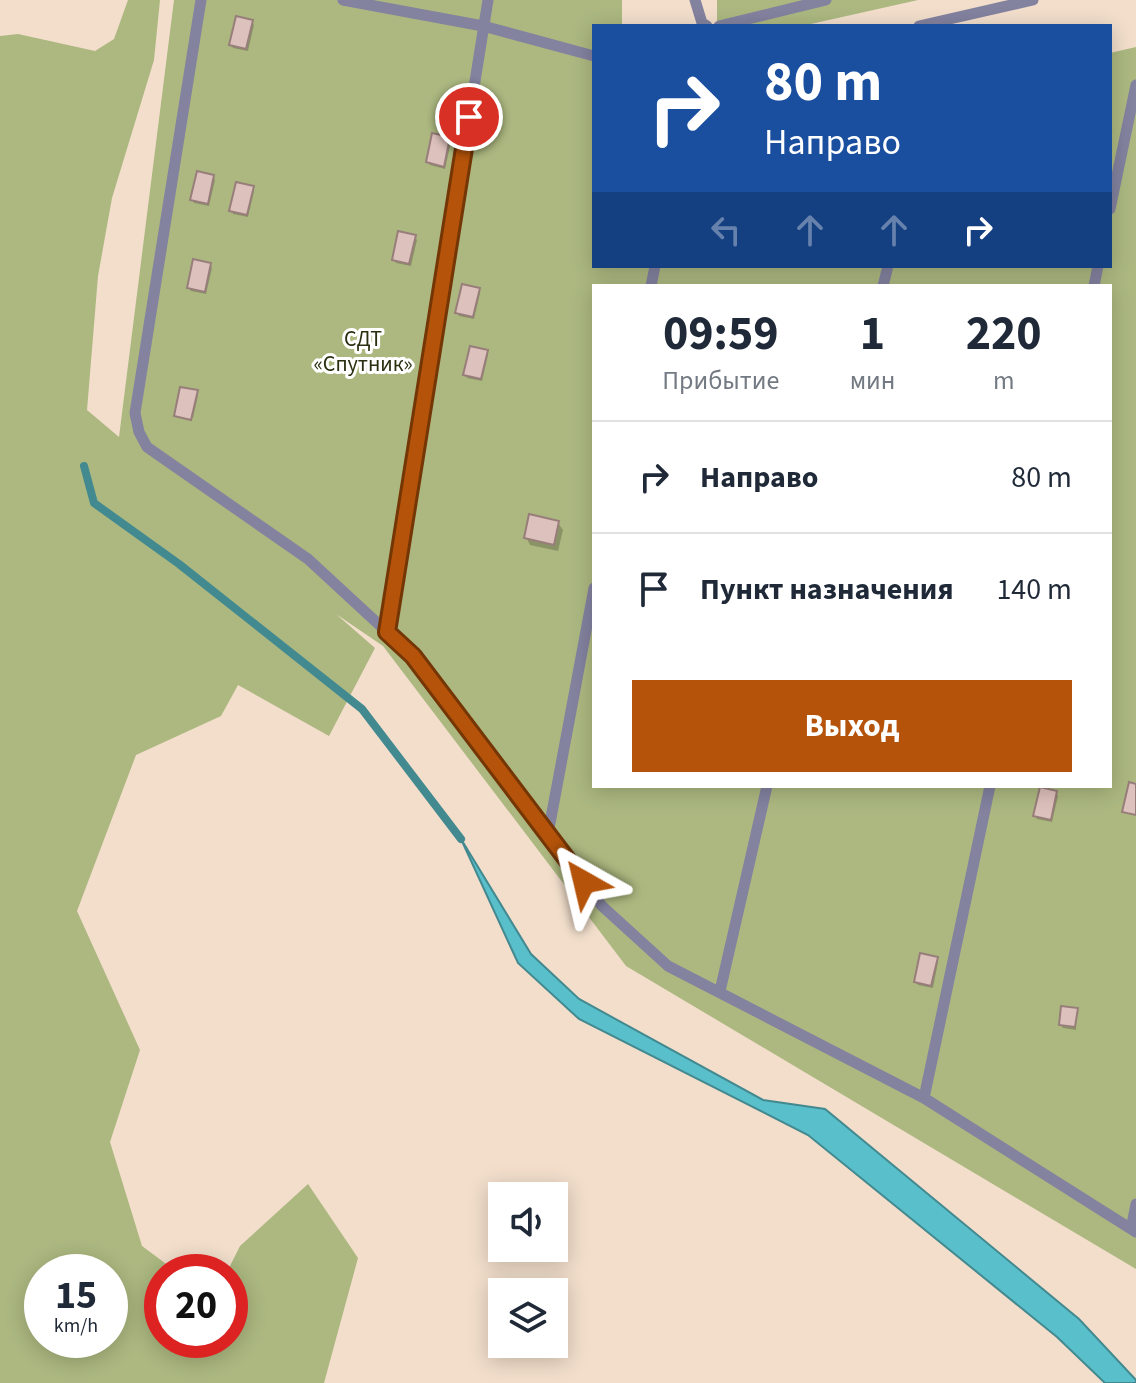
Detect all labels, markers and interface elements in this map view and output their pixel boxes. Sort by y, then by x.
text: 80 m [764,43,882,122]
icon: right [632,56,736,160]
pin [435,83,503,151]
icon: arrive [447,95,491,139]
text: Направо [764,117,901,168]
icon: left [704,208,748,252]
icon: ahead [788,208,832,252]
icon: ahead [872,208,916,252]
icon: right [956,208,1000,252]
text: 09:59 [663,300,779,368]
text: 1 [860,300,885,368]
text: 220 [966,300,1042,368]
park label: СДТ «Спутник» [313,323,413,380]
text: Прибытие [662,362,779,399]
text: мин [850,362,895,399]
text: m [993,362,1014,399]
icon: right [632,455,676,499]
text: Направо [700,456,818,499]
text: 80 m [1011,456,1072,499]
icon: arrive [632,567,676,611]
text: Пункт назначения [700,568,954,611]
text: 140 m [996,568,1072,611]
button: Выход [632,680,1072,772]
position arrow [542,840,626,924]
map controls [488,1182,568,1358]
button: sound [488,1182,568,1262]
speed limit sign: 20 [144,1254,248,1358]
text: 15 [55,1267,97,1324]
button: layers [488,1278,568,1358]
text: km/h [54,1312,98,1340]

